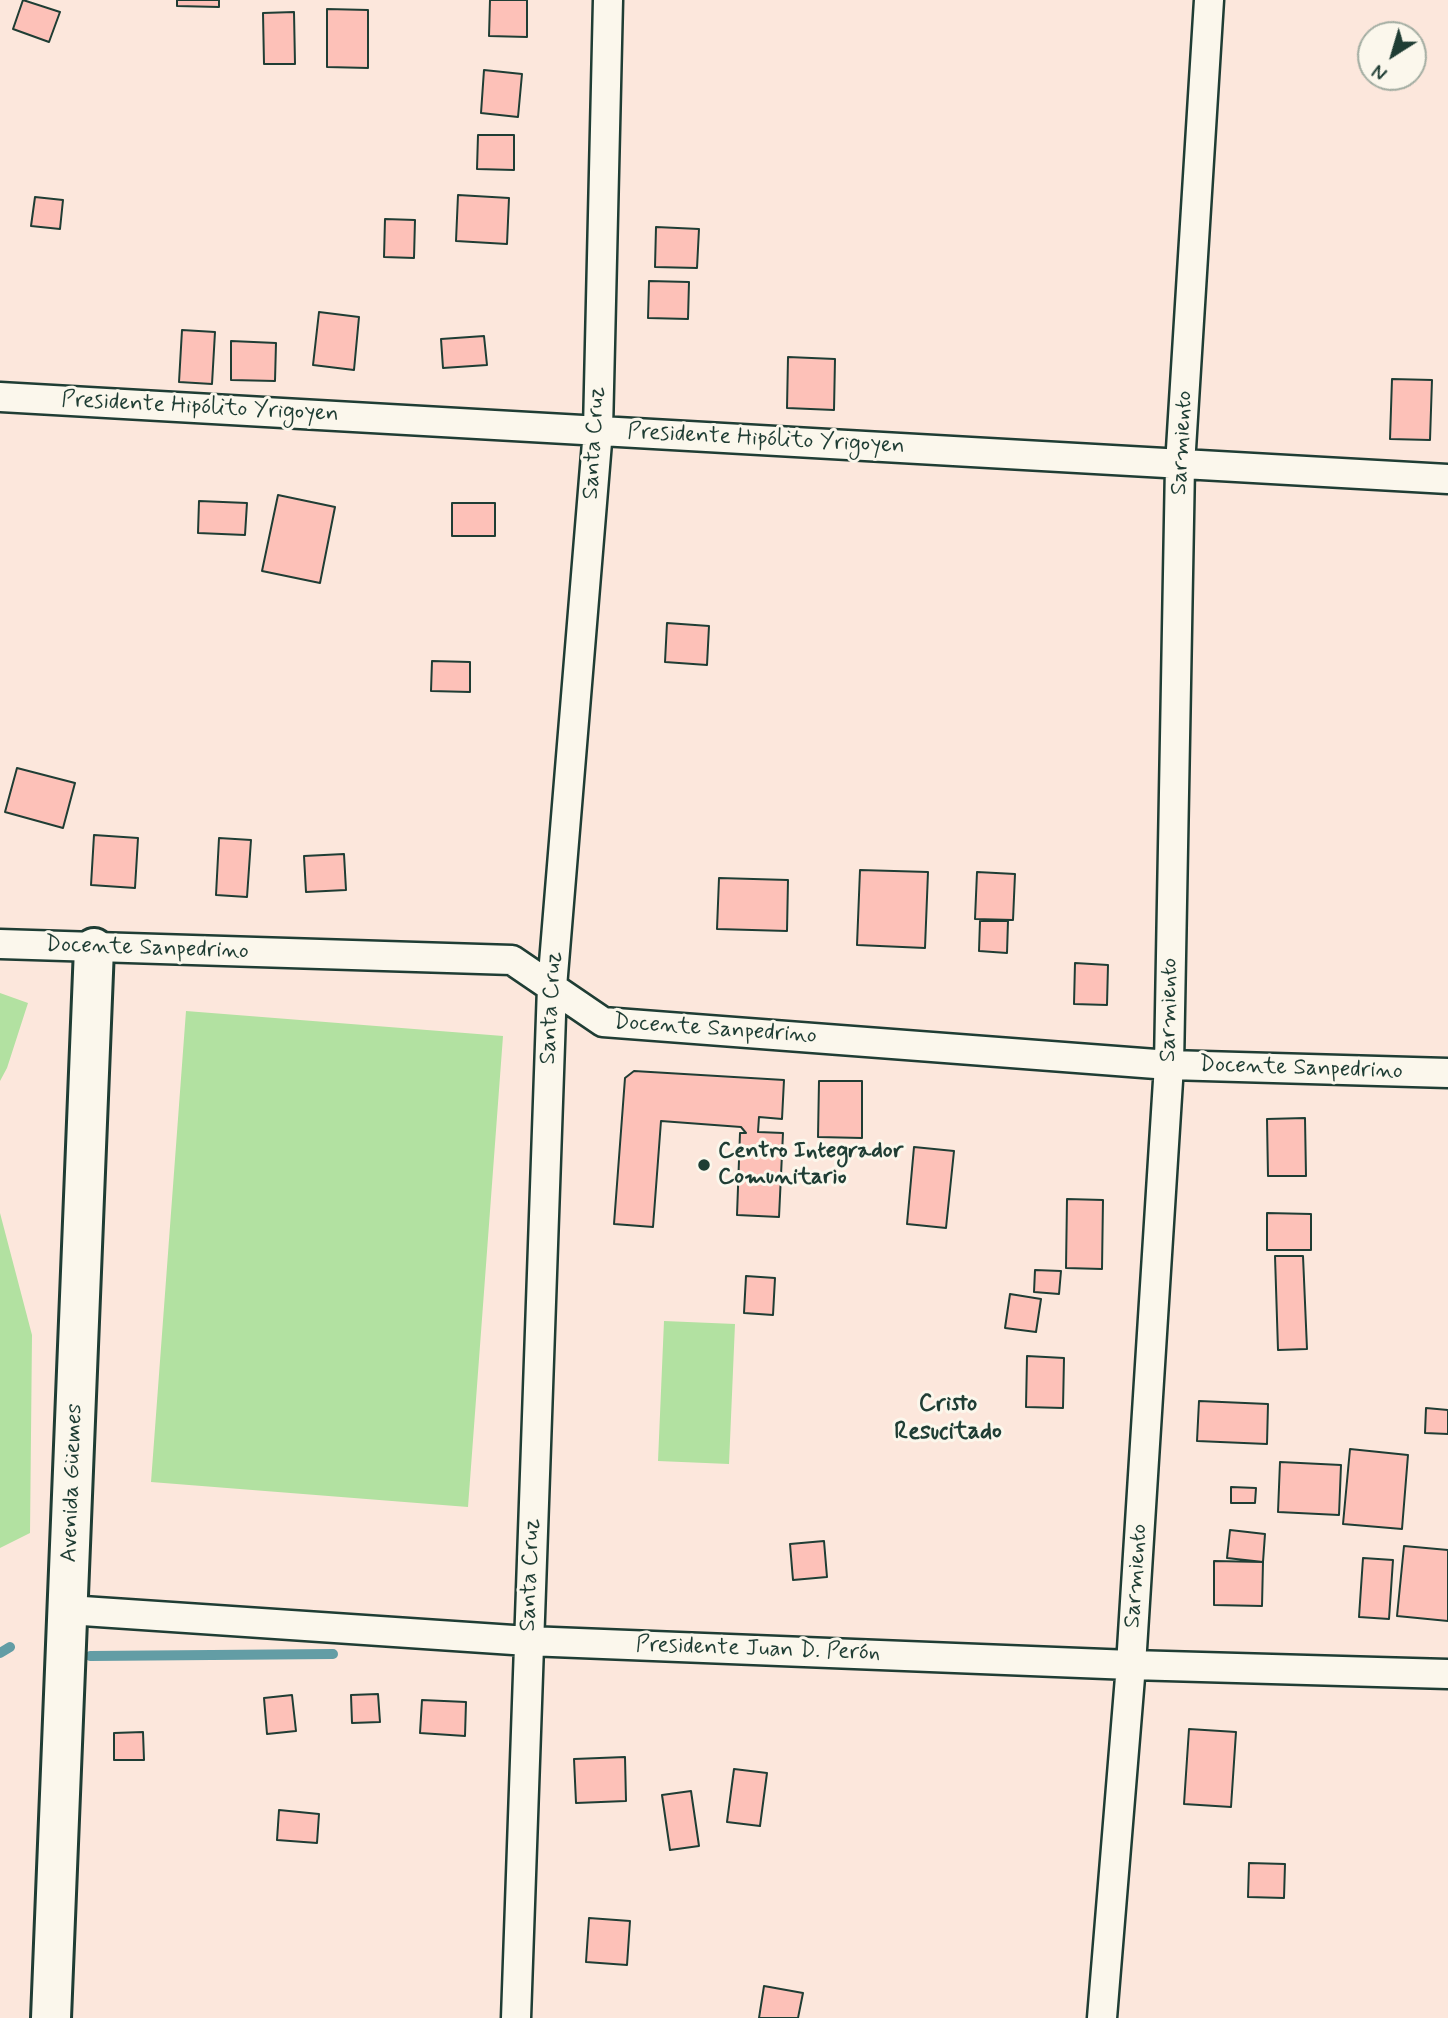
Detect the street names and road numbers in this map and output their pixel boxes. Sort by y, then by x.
street label: Santa Cruz [578,386,612,500]
street label: Presidente Hipólito Yrigoyen [61,387,339,429]
street label: Sarmiento [1166,390,1200,496]
street label: Presidente Hipólito Yrigoyen [627,419,905,461]
street label: Docente Sanpedrino [45,932,249,966]
street label: Santa Cruz [535,951,569,1065]
street label: Sarmiento [1155,957,1185,1063]
street label: Docente Sanpedrino [613,1009,817,1051]
street label: Docente Sanpedrino [1199,1052,1403,1086]
street label: Avenida Güemes [56,1403,90,1563]
street label: Santa Cruz [515,1518,547,1632]
street label: Sarmiento [1120,1523,1154,1629]
street label: Presidente Juan D. Perón [635,1632,881,1668]

